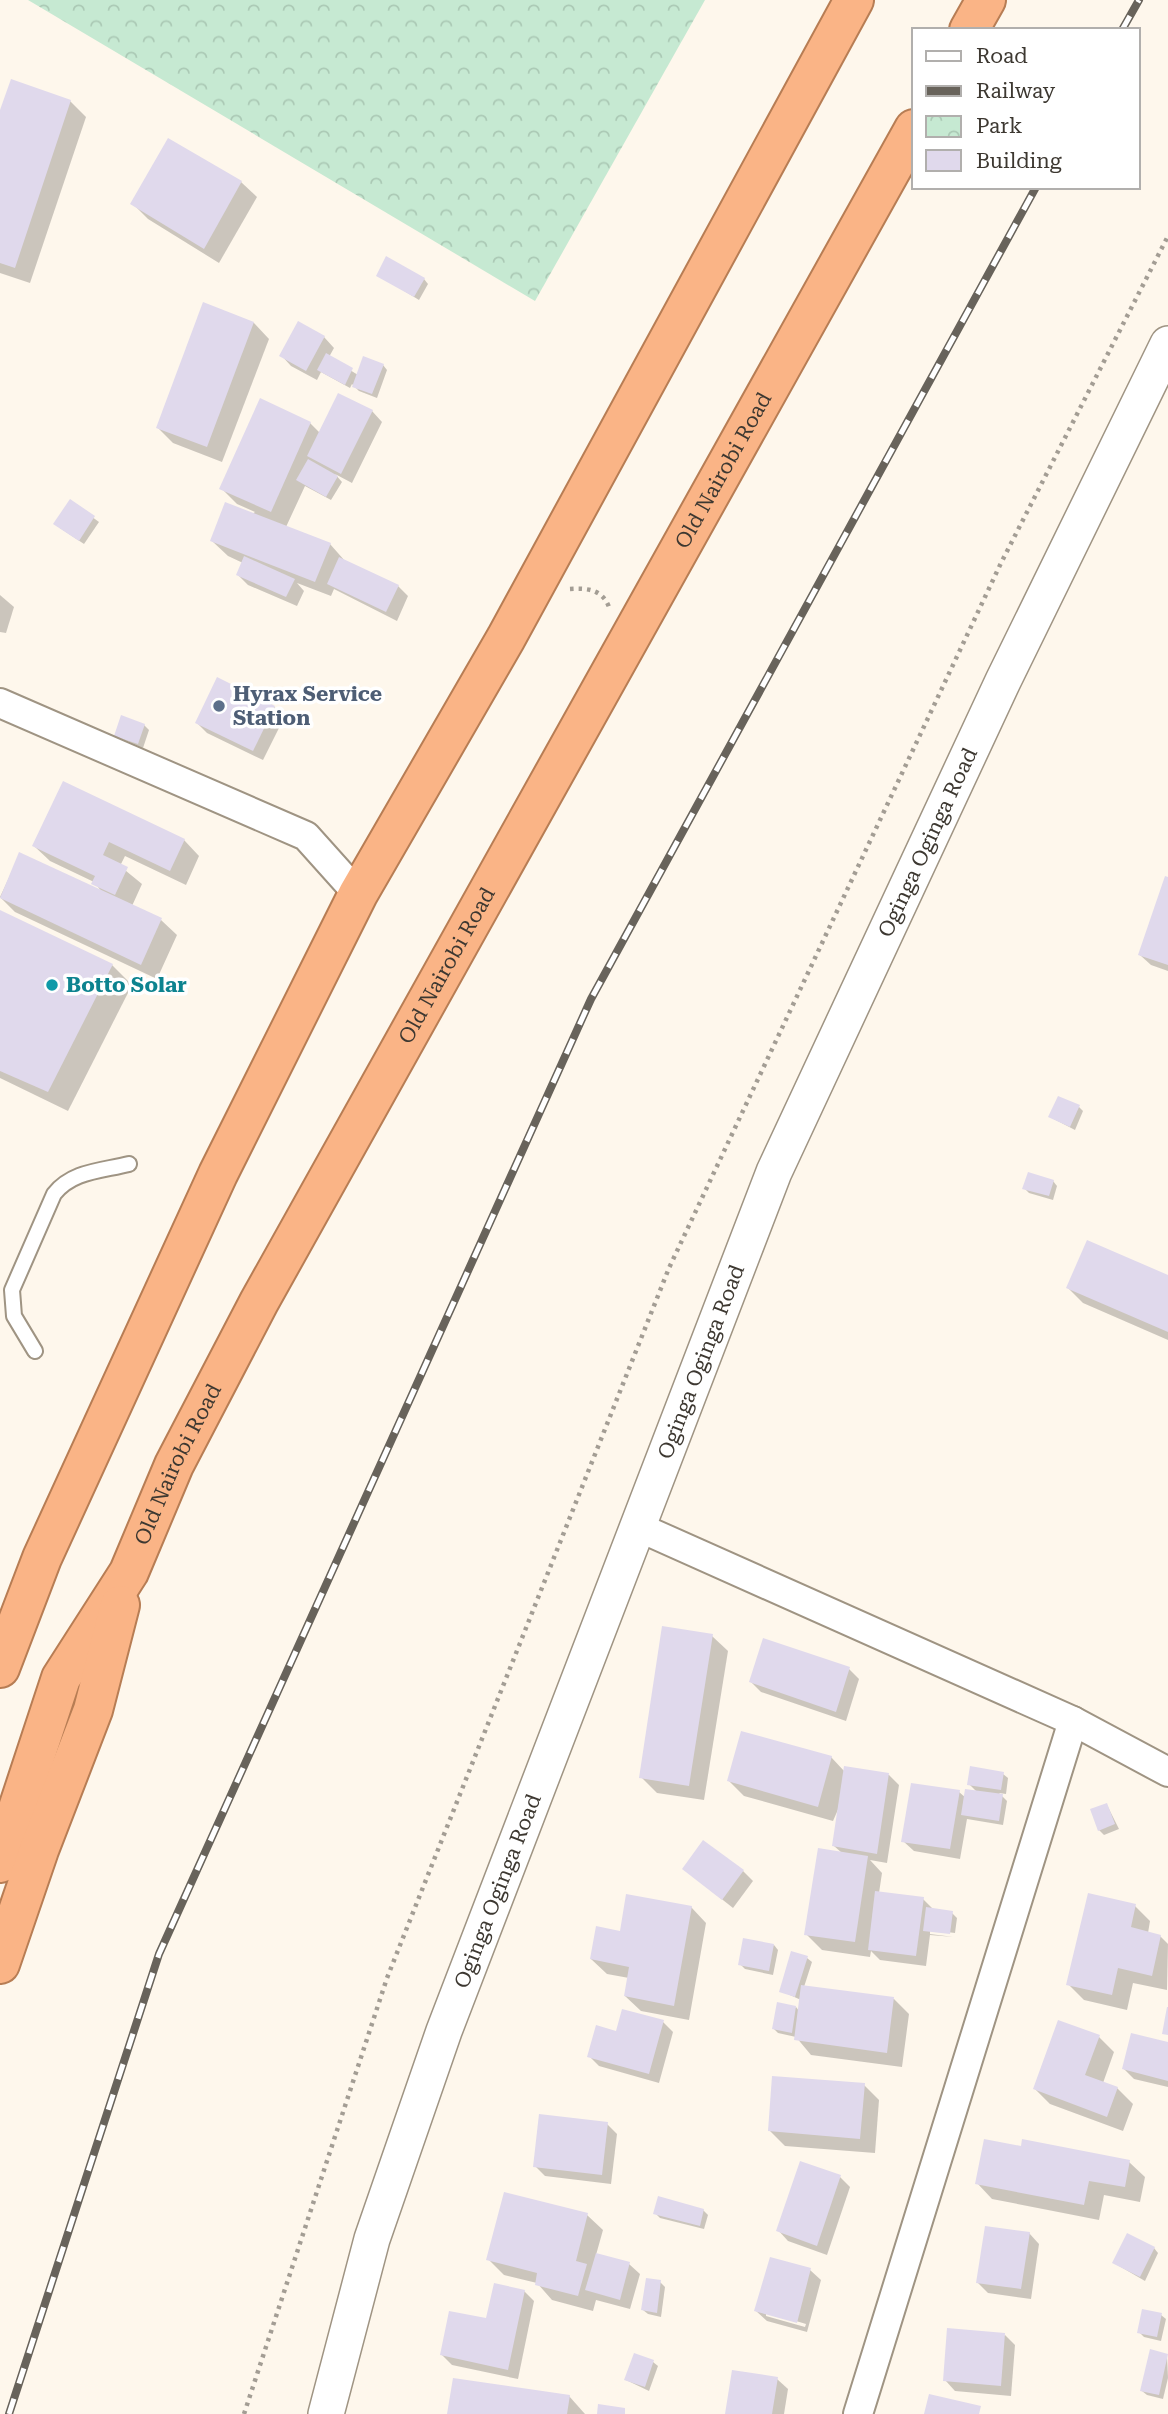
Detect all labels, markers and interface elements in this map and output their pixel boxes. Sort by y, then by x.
legend [912,28,1140,189]
text: Road [976,44,1028,68]
text: Railway [976,79,1056,103]
text: Park [976,114,1022,138]
text: Building [976,149,1062,173]
street label: Old Nairobi Road [670,388,777,553]
place label: Hyrax Service Station [233,682,382,730]
marker: Hyrax Service Station [211,698,227,714]
street label: Oginga Oginga Road [873,743,982,941]
street label: Old Nairobi Road [394,883,500,1048]
place label: Botto Solar [66,973,187,997]
marker: Botto Solar [44,977,60,993]
street label: Oginga Oginga Road [653,1261,749,1462]
street label: Old Nairobi Road [130,1379,226,1548]
street label: Oginga Oginga Road [450,1790,546,1992]

